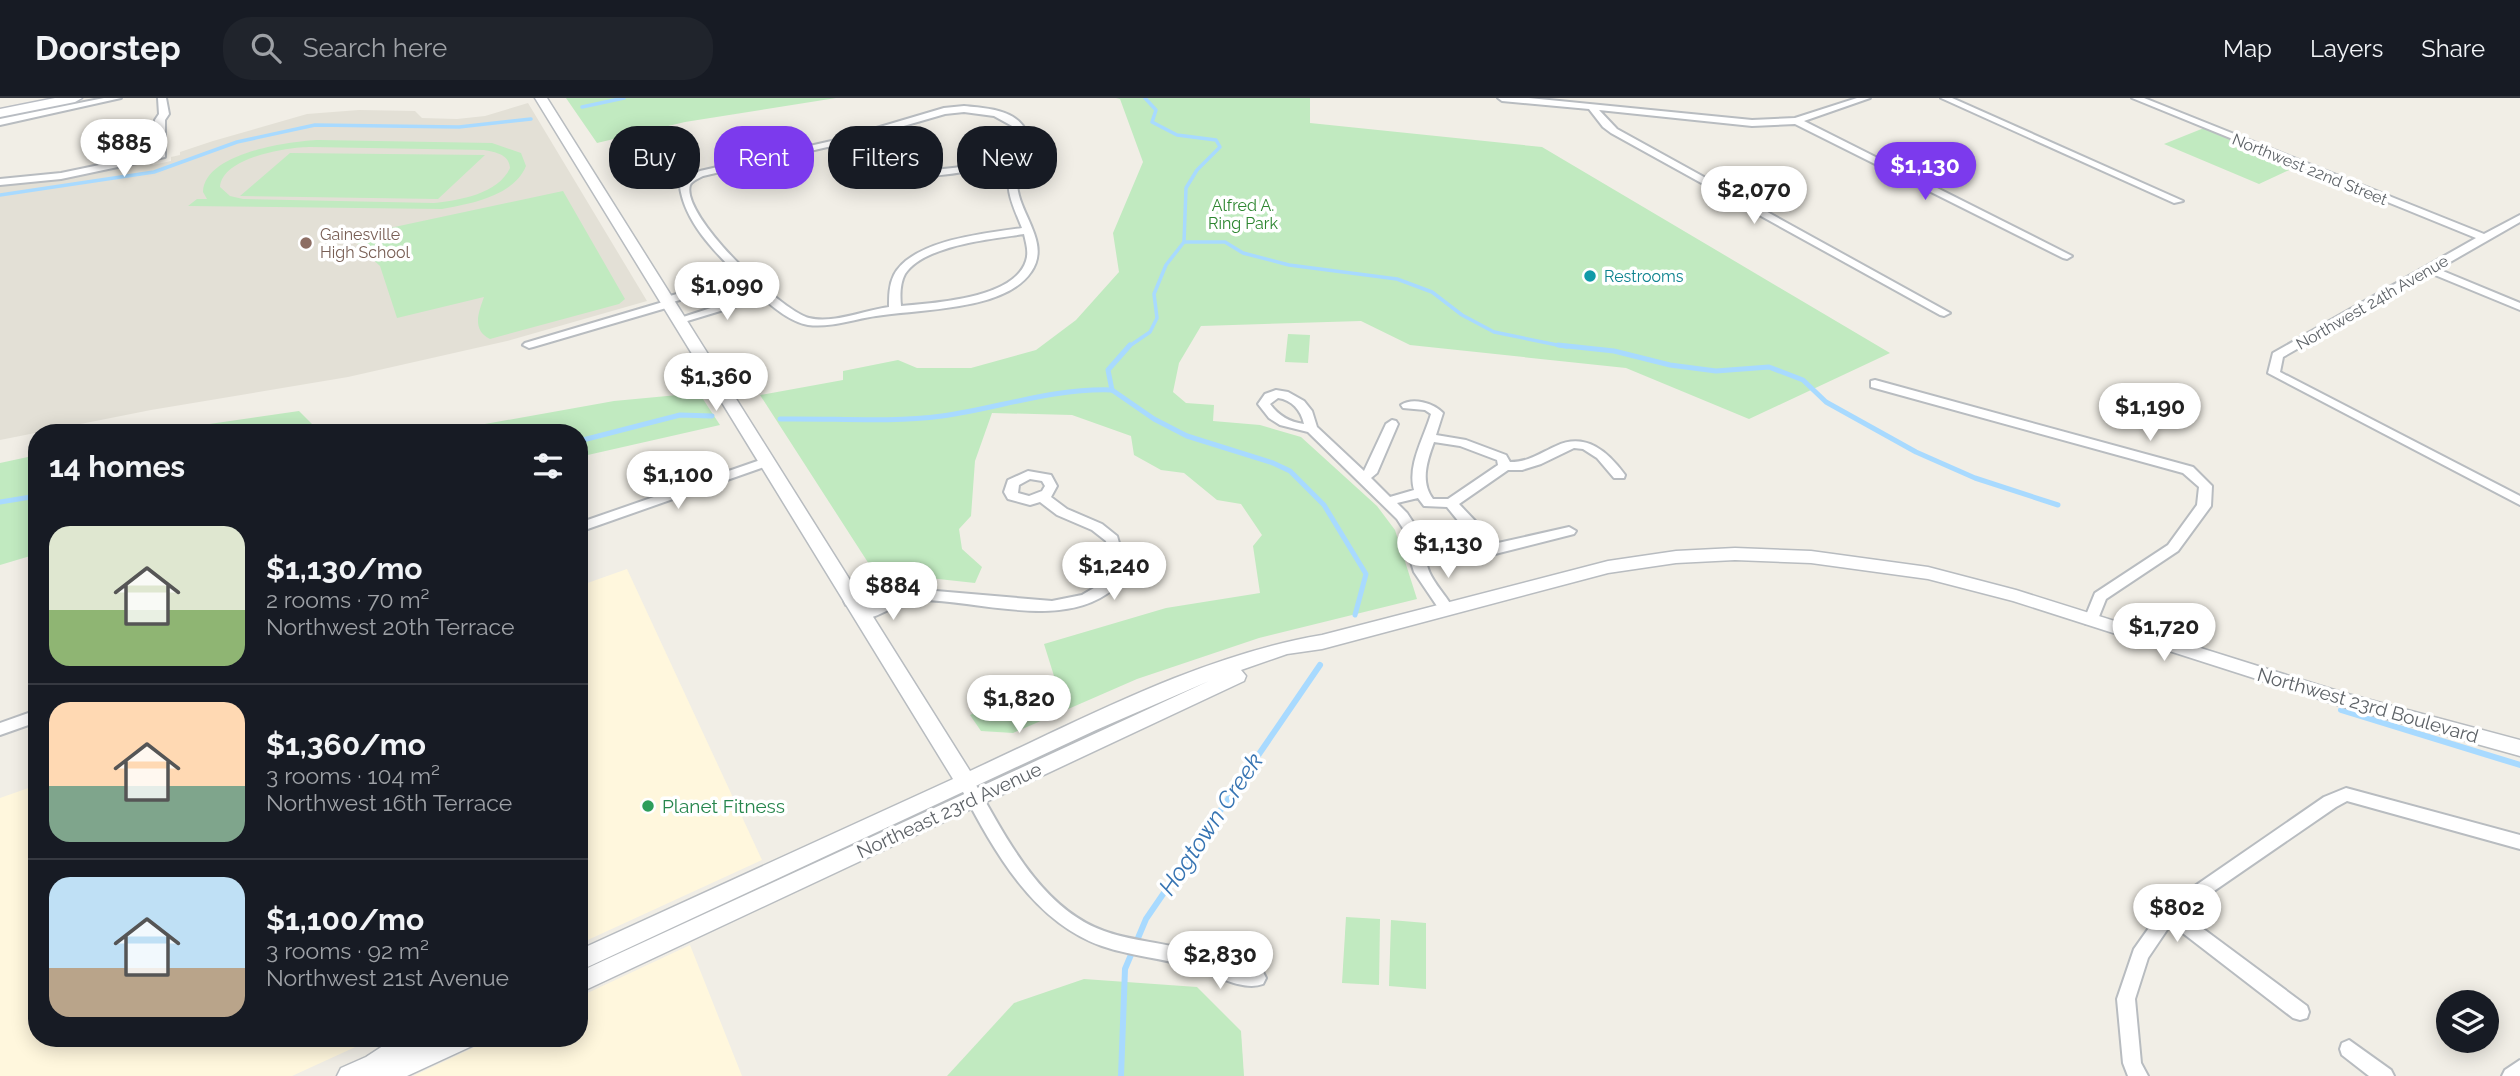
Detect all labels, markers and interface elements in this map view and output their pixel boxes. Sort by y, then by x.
search box [223,17,713,80]
text: Doorstep [35,29,181,68]
icon: search [247,29,285,67]
text: Search here [303,33,447,63]
text: Map [2223,34,2272,63]
text: Layers [2310,34,2383,63]
text: Share [2421,34,2485,63]
pin: $885 [83,120,165,179]
chip: Buy [609,126,700,189]
chip: Rent [714,126,814,189]
chip: Filters [828,126,943,189]
chip: New [957,126,1057,189]
text: $885 [96,128,152,155]
street label: Northwest 22nd Street [2230,130,2391,210]
pin: $1,130 [1868,142,1982,202]
text: $1,130 [1890,151,1960,178]
pin: $2,070 [1697,166,1811,226]
text: $2,070 [1717,175,1791,202]
park label: Alfred A. Ring Park [1208,196,1278,233]
place label: Gainesville High School [320,225,410,262]
marker: Gainesville High School [298,235,314,251]
street label: Northwest 24th Avenue [2293,251,2452,354]
pin: $1,090 [670,262,784,322]
place label: Restrooms [1604,267,1684,286]
marker: Restrooms [1582,268,1598,284]
text: $1,090 [690,271,764,298]
pin: $1,360 [659,354,773,413]
text: $1,360 [680,362,752,389]
pin: $1,190 [2093,384,2207,443]
text: $1,190 [2115,392,2185,419]
icon: filters [529,447,567,485]
text: 14 homes [49,449,185,484]
pin: $1,100 [621,452,735,511]
text: $1,100 [643,460,713,487]
pin: $1,130 [1391,520,1505,580]
text: $1,130 [1413,529,1483,556]
pin: $1,240 [1057,542,1171,602]
text: $1,130/mo [266,551,423,586]
text: $1,240 [1078,551,1150,578]
icon: home [105,554,189,638]
pin: $884 [852,562,934,622]
text: $884 [865,571,921,598]
text: 2 rooms · 70 m² [266,586,429,613]
pin: $1,720 [2107,603,2221,663]
text: $1,720 [2129,612,2199,639]
text: Northwest 20th Terrace [266,613,515,640]
street label: Northwest 23rd Boulevard [2255,663,2481,747]
pin: $1,820 [962,676,1076,735]
text: $1,820 [983,684,1055,711]
text: $1,360/mo [266,727,426,762]
icon: home [105,730,189,814]
water label: Hogtown Creek [1152,747,1269,900]
street label: Northeast 23rd Avenue [853,758,1045,862]
text: 3 rooms · 104 m² [266,762,440,789]
text: Northwest 16th Terrace [266,789,512,816]
place label: Planet Fitness [662,795,785,817]
marker: Planet Fitness [640,798,656,814]
pin: $802 [2136,884,2218,944]
text: $802 [2149,893,2205,920]
text: $1,100/mo [266,902,424,937]
icon: home [105,905,189,989]
pin: $2,830 [1163,932,1277,991]
text: 3 rooms · 92 m² [266,937,429,964]
text: $2,830 [1183,940,1257,967]
text: Northwest 21st Avenue [266,964,509,991]
map controls [2436,990,2499,1053]
button: layers [2436,990,2499,1053]

